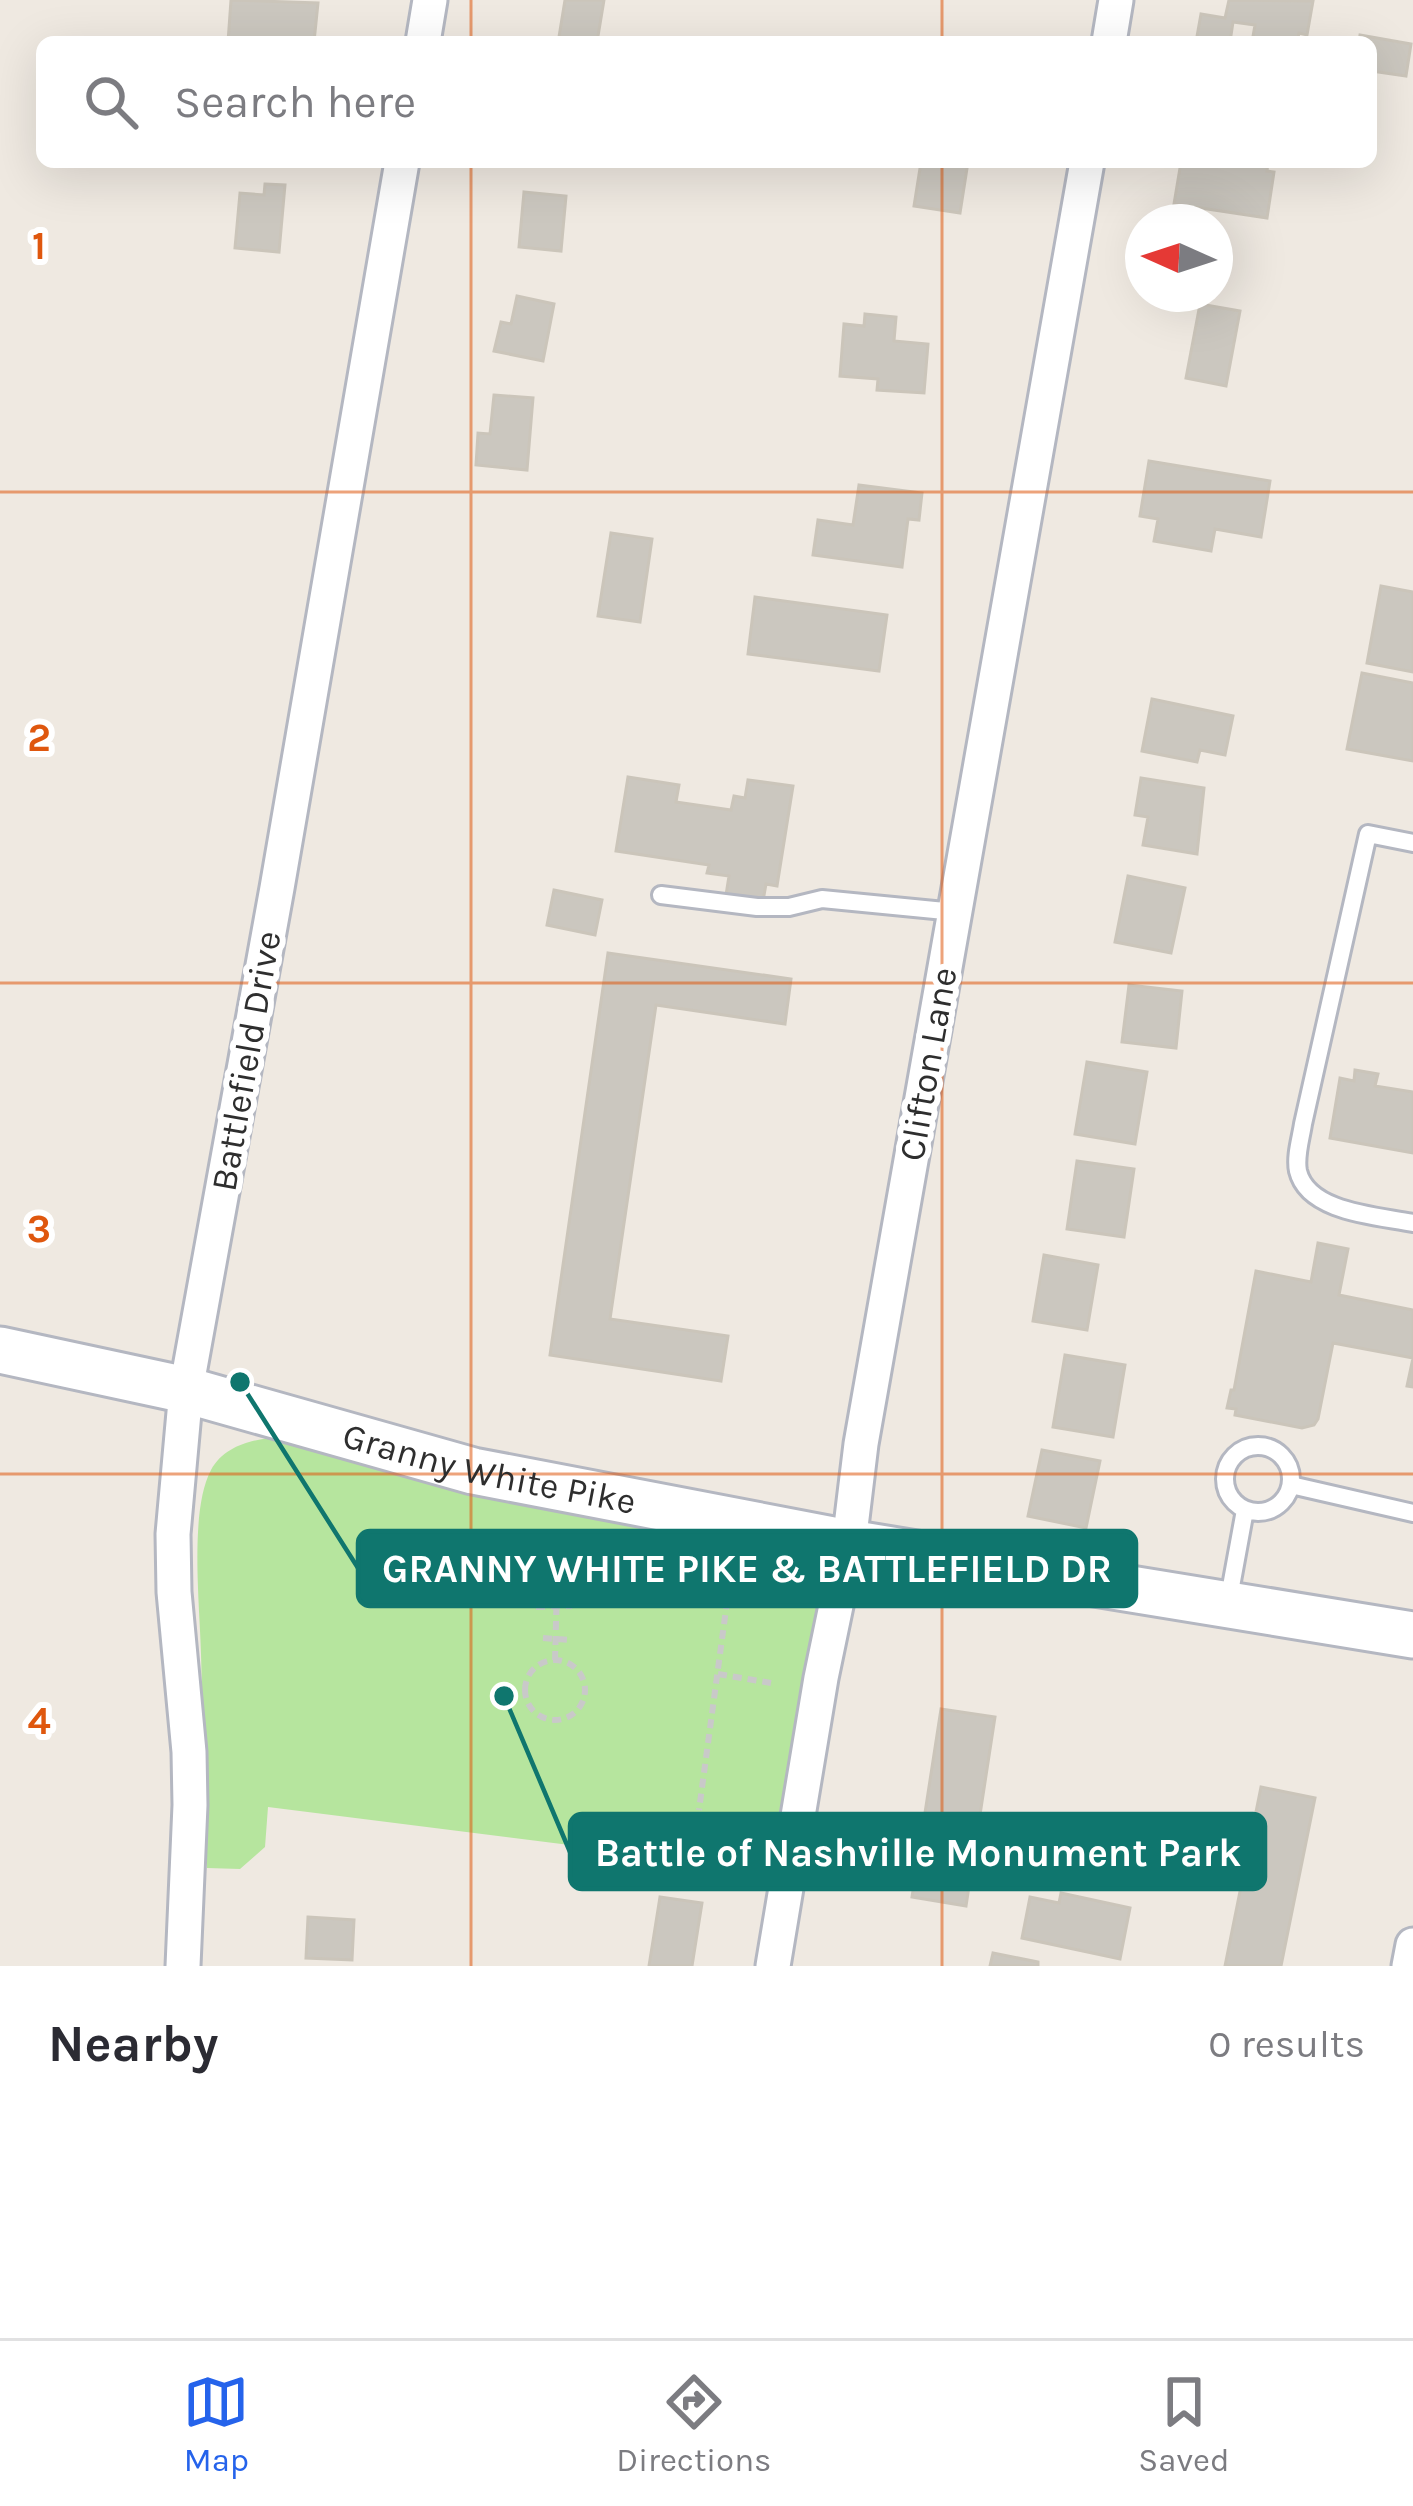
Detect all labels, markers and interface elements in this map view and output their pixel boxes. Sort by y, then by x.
search box [36,36,1377,168]
icon: search [78,69,144,135]
text: Search here [174,76,416,128]
north arrow [1125,204,1233,312]
text: 1 [32,223,46,269]
text: 2 [27,715,51,761]
street label: Battlefield Drive [202,928,290,1194]
street label: Clifton Lane [890,964,966,1164]
text: 3 [27,1206,51,1252]
street label: Granny White Pike [338,1414,639,1523]
callout: GRANNY WHITE PIKE & BATTLEFIELD DR [358,1531,1136,1606]
text: GRANNY WHITE PIKE & BATTLEFIELD DR [382,1546,1112,1592]
text: 4 [27,1698,51,1744]
callout: Battle of Nashville Monument Park [570,1814,1265,1889]
text: Battle of Nashville Monument Park [595,1830,1241,1876]
text: Nearby [48,2014,218,2074]
text: 0 results [1208,2021,1365,2067]
tab: Map [183,2369,249,2479]
tab: Directions [616,2369,771,2479]
tab: Saved [1138,2369,1230,2479]

